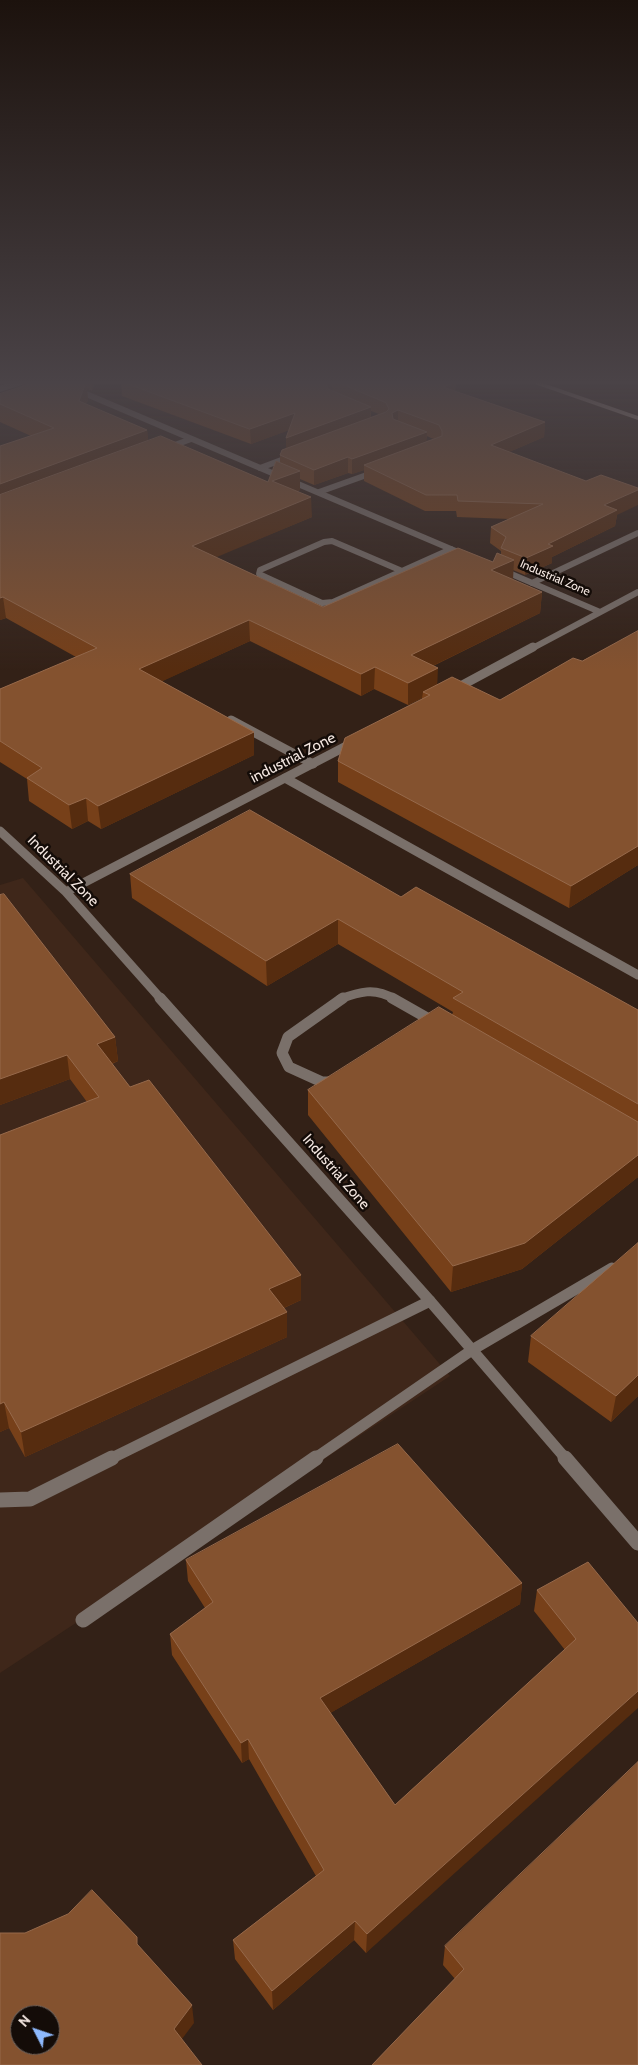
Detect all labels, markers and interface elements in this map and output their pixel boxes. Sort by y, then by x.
street label: Industrial Zone [518,557,592,599]
street label: industrial Zone [247,729,339,787]
street label: Industrial Zone [24,832,102,910]
street label: Industrial Zone [298,1131,374,1213]
north arrow [10,2005,60,2055]
text: N [14,2011,34,2030]

